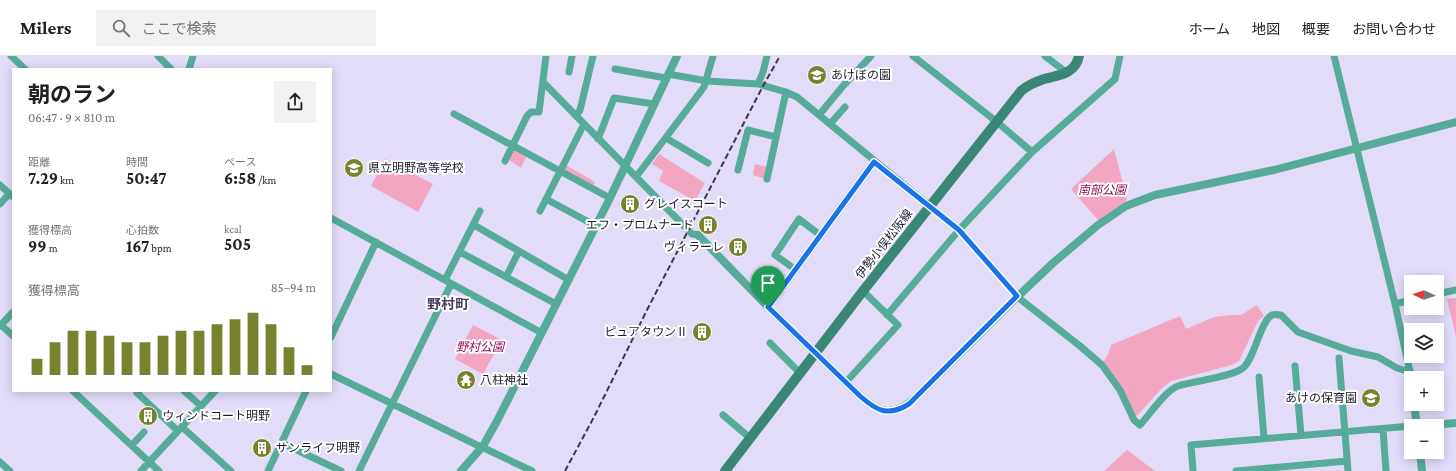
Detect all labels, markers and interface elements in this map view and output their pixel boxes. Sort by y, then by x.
search box [96,10,376,46]
text: Milers [20,17,72,38]
icon: search [110,17,132,39]
text: ここで検索 [142,21,217,37]
text: ホーム [1188,21,1230,37]
text: 地図 [1252,21,1280,37]
text: 概要 [1302,21,1330,37]
text: お問い合わせ [1352,21,1436,37]
school or university icon: あけぼの園 [806,64,828,86]
place label: あけぼの園 [831,68,891,82]
button: share [274,81,316,123]
text: 朝のラン [28,82,116,107]
text: 06:47 · 9 × 810 m [28,110,115,125]
text: 距離 [28,156,50,168]
text: 時間 [126,156,148,168]
text: ペース [224,156,256,168]
school or university icon: 県立明野高等学校 [343,157,365,179]
place label: 県立明野高等学校 [368,161,464,175]
text: 7.29 [28,169,58,188]
text: 50:47 [126,169,166,188]
text: 6:58 [224,169,256,188]
text: km [58,174,74,186]
text: /km [256,174,276,186]
park label: 南部公園 [1078,183,1128,197]
building icon: グレイスコート [619,193,641,215]
place label: グレイスコート [644,197,728,211]
street label: 伊勢小俣松阪線 [853,207,915,281]
building icon: エフ・プロムナード [697,214,719,236]
place label: エフ・プロムナード [586,218,694,232]
text: kcal [224,223,242,235]
text: 獲得標高 [28,224,72,236]
text: 心拍数 [126,224,159,236]
text: 505 [224,235,251,254]
building icon: ヴィラーレ [727,236,749,258]
text: 99 [28,237,47,256]
text: 167 [126,237,149,256]
place label: ヴィラーレ [664,240,724,254]
text: m [47,242,57,254]
text: bpm [149,242,172,254]
pin [751,266,785,307]
icon: arrive [757,272,779,294]
north arrow [1404,275,1444,315]
map controls [1404,275,1444,459]
text: 85–94 m [271,280,316,295]
text: 獲得標高 [28,283,80,298]
district label: 野村町 [427,296,469,312]
building icon: ピュアタウンⅡ [691,321,713,343]
button: layers [1404,323,1444,363]
place label: ピュアタウンⅡ [604,325,688,339]
park label: 野村公園 [456,340,506,354]
temple icon: 八柱神社 [455,369,477,391]
button: + [1404,371,1444,411]
place label: 八柱神社 [480,373,528,387]
school or university icon: あけの保育園 [1360,387,1382,409]
place label: あけの保育園 [1285,391,1357,405]
building icon: ウィンドコート明野 [137,405,159,427]
place label: ウィンドコート明野 [162,409,270,423]
button: − [1404,419,1444,459]
building icon: サンライフ明野 [251,437,273,459]
place label: サンライフ明野 [276,441,360,455]

